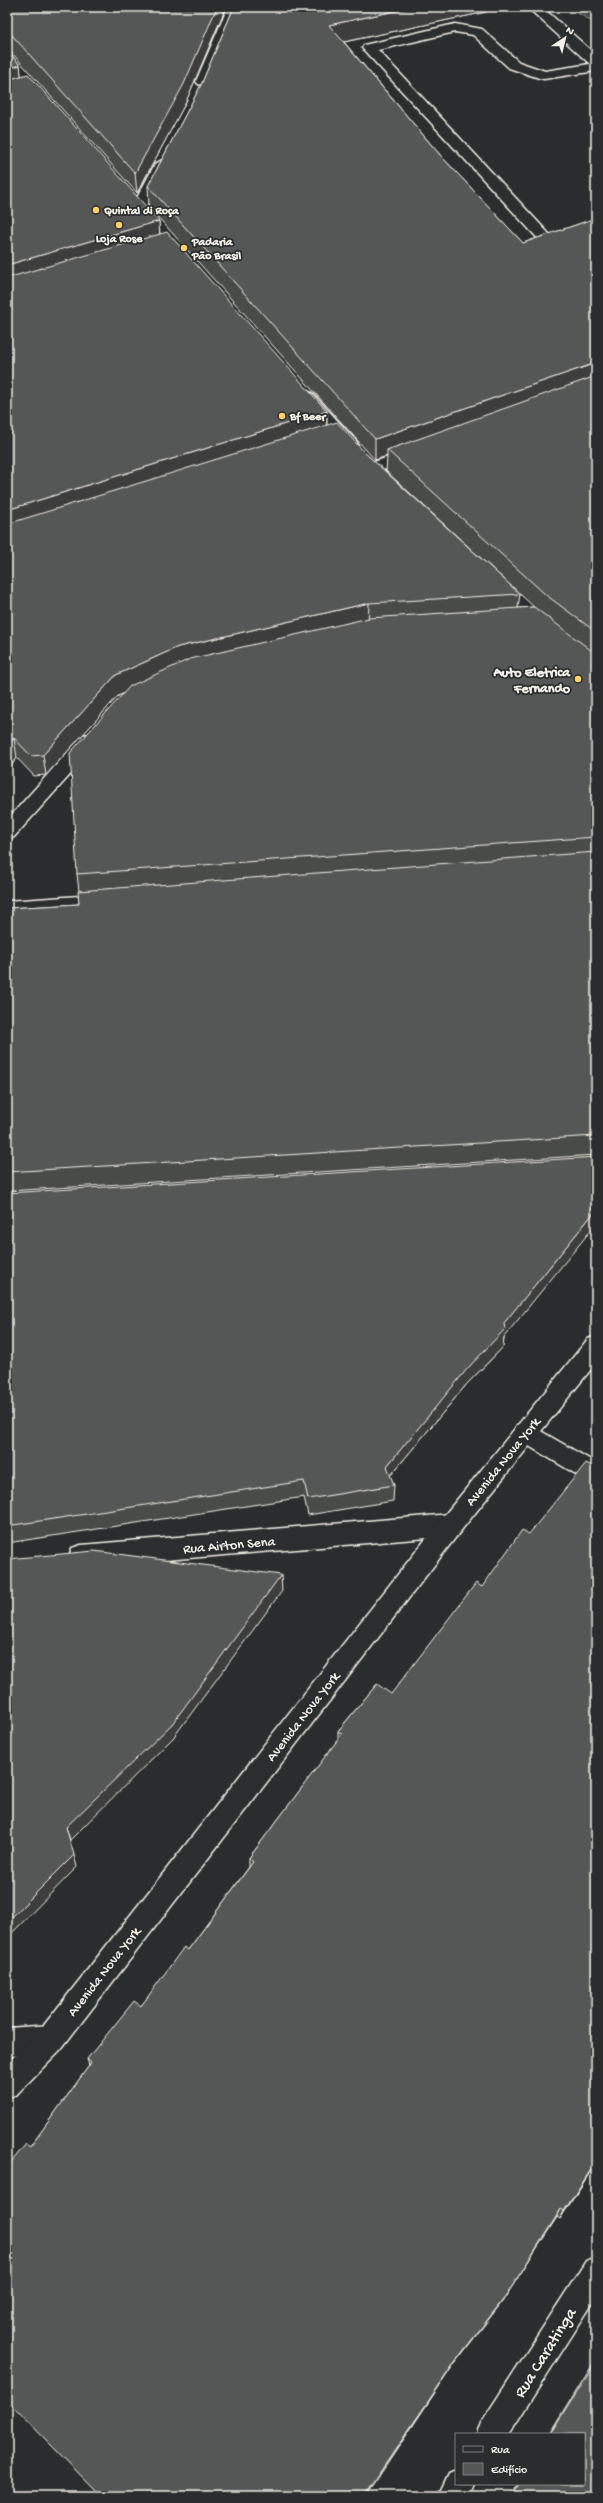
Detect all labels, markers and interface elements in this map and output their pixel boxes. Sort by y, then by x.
north arrow [545,18,585,58]
text: N [563,24,576,38]
marker: Quintal di Roça [91,205,101,215]
place label: Quintal di Roça [104,205,180,219]
marker: Loja Rose [114,220,124,230]
place label: Loja Rose [96,233,143,247]
place label: Padaria Pão Brasil [191,236,241,264]
marker: Padaria Pão Brasil [179,243,189,253]
marker: Bf Beer [277,411,287,421]
place label: Bf Beer [289,411,327,425]
place label: Auto Eletrica Fernando [493,665,571,698]
marker: Auto Eletrica Fernando [573,674,583,684]
street label: Avenida Nova York [463,1413,546,1510]
street label: Rua Airton Sena [182,1534,277,1559]
street label: Avenida Nova York [264,1668,345,1766]
street label: Avenida Nova York [65,1923,146,2021]
street label: Rua Caratinga [511,2304,582,2402]
legend [455,2433,585,2485]
text: Rua [491,2444,510,2458]
text: Edifício [491,2464,527,2478]

